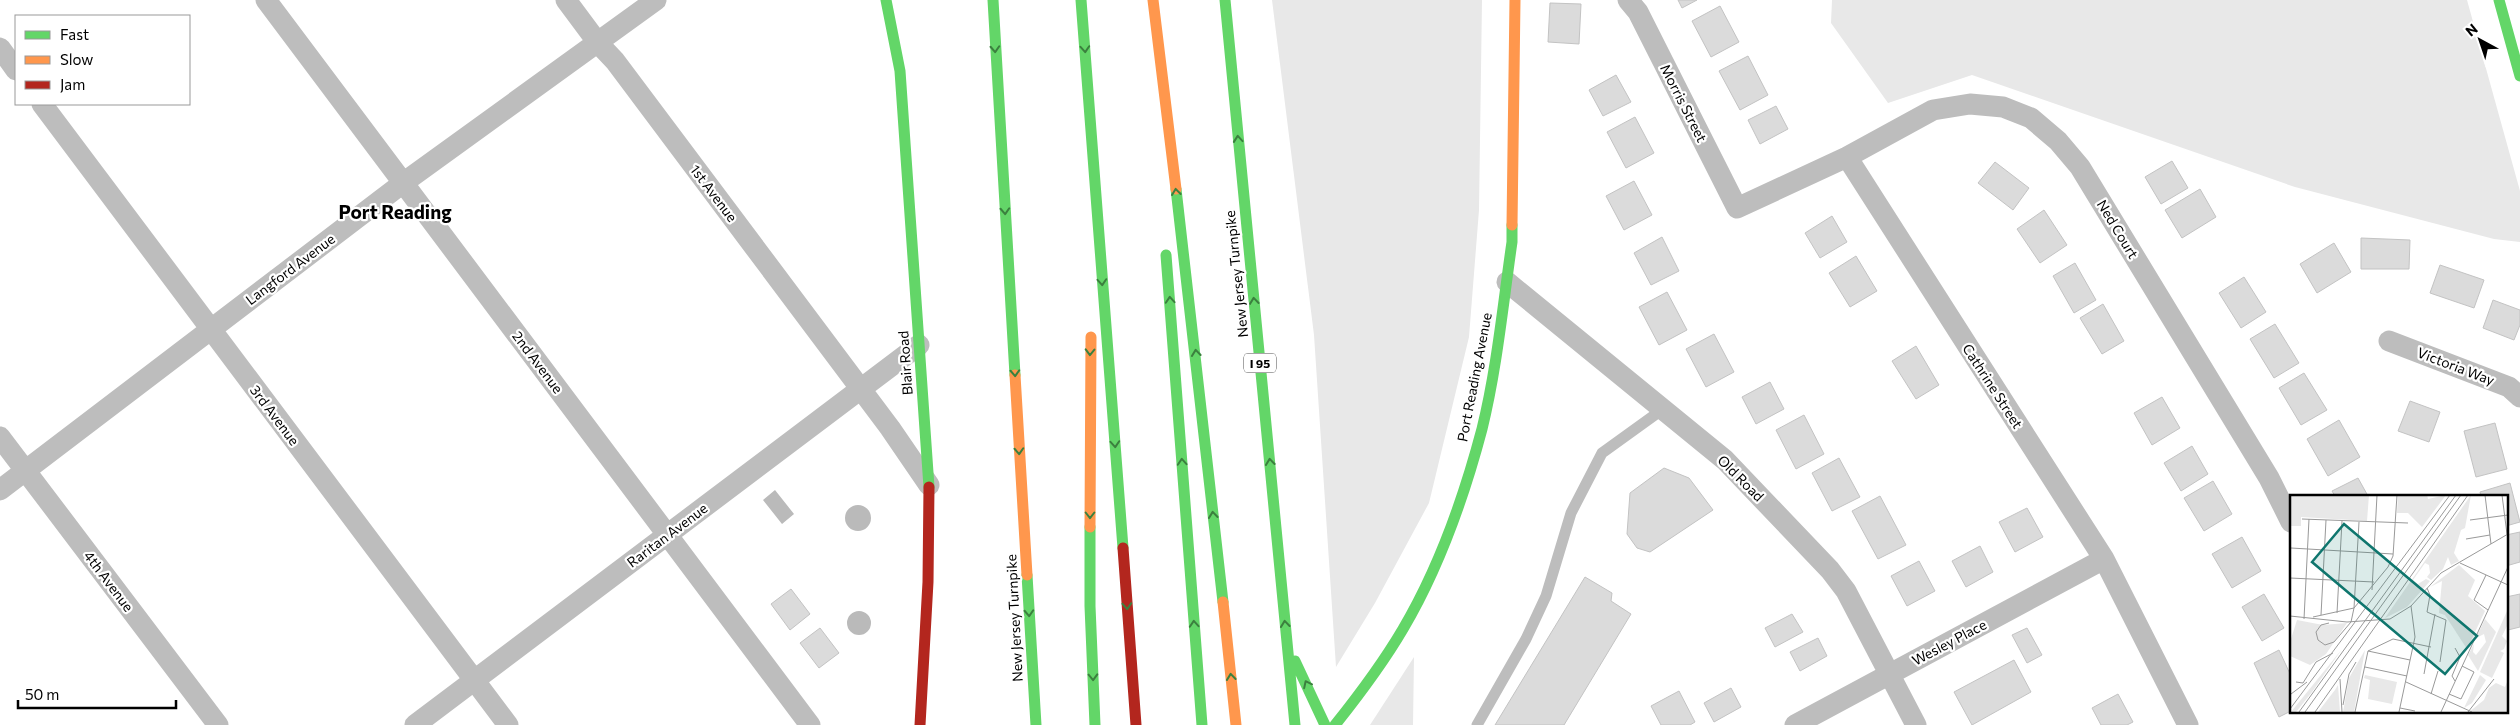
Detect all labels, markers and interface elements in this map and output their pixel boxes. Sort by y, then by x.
legend [15,15,190,105]
north arrow [2455,15,2505,65]
text: N [2462,20,2481,40]
text: Fast [60,25,89,43]
one-way arrow [990,45,1001,53]
one-way arrow [1079,45,1090,53]
text: Slow [60,50,93,68]
street label: Morris Street [1657,61,1711,145]
text: Jam [60,75,85,93]
one-way arrow [1233,135,1244,143]
street label: 1st Avenue [687,161,741,225]
one-way arrow [1171,188,1182,196]
street label: Ned Court [2094,196,2142,262]
district label: Port Reading [338,200,452,223]
one-way arrow [1000,207,1011,215]
street label: New Jersey Turnpike [1221,210,1251,338]
street label: Langford Avenue [242,230,338,308]
one-way arrow [1097,278,1108,286]
one-way arrow [1164,296,1175,304]
one-way arrow [1249,296,1260,304]
street label: Port Reading Avenue [1453,311,1495,443]
street label: 2nd Avenue [509,328,567,396]
street label: Blair Road [894,330,916,396]
street label: Cathrine Street [1959,340,2027,432]
street label: Victoria Way [2415,344,2497,388]
one-way arrow [1085,348,1096,356]
one-way arrow [1191,349,1202,357]
road number: I 95 [1244,353,1276,372]
one-way arrow [1009,369,1020,377]
street label: 3rd Avenue [247,382,303,448]
one-way arrow [1109,440,1120,448]
one-way arrow [1014,447,1025,455]
street label: Old Road [1714,451,1768,505]
one-way arrow [1176,458,1187,466]
one-way arrow [1264,458,1275,466]
inset map [2290,495,2508,712]
street label: Raritan Avenue [623,499,711,571]
one-way arrow [1085,511,1095,519]
one-way arrow [1208,511,1219,519]
street label: 4th Avenue [81,547,137,615]
street label: New Jersey Turnpike [1002,554,1026,682]
one-way arrow [1122,602,1133,610]
one-way arrow [1023,610,1034,618]
street label: Wesley Place [1909,615,1989,669]
one-way arrow [1189,620,1200,628]
one-way arrow [1280,620,1291,628]
one-way arrow [1226,672,1237,680]
one-way arrow [1087,673,1098,681]
scale bar [18,678,175,710]
one-way arrow [1302,680,1313,689]
text: 50 m [25,685,59,703]

